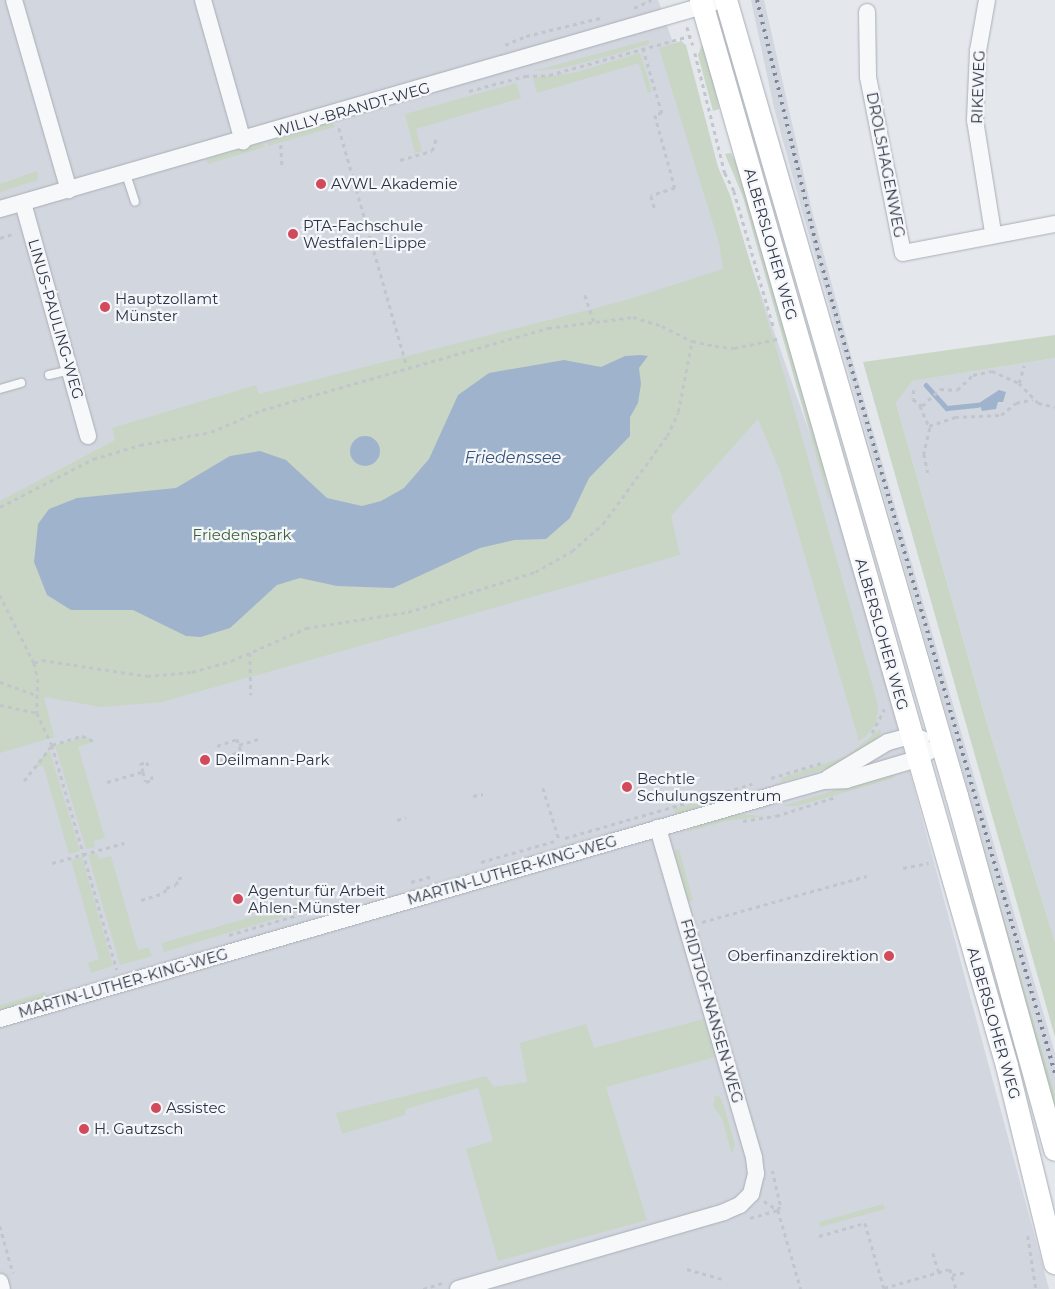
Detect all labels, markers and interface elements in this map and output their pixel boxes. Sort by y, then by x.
street label: RIKEWEG [968,50,988,124]
street label: WILLY-BRANDT-WEG [272,78,432,140]
street label: DROLSHAGENWEG [863,91,909,239]
street label: ALBERSLOHER WEG [741,166,801,322]
place label: AVWL Akademie [331,175,458,193]
marker: AVWL Akademie [315,178,327,190]
place label: PTA-Fachschule Westfalen-Lippe [303,216,426,251]
marker: PTA-Fachschule Westfalen-Lippe [287,228,299,240]
street label: LINUS-PAULING-WEG [25,237,87,401]
place label: Hauptzollamt Münster [115,289,218,324]
marker: Hauptzollamt Münster [99,301,111,313]
water label: Friedenssee [465,448,561,468]
park label: Friedenspark [193,526,291,544]
street label: ALBERSLOHER WEG [852,556,912,712]
place label: Deilmann-Park [215,751,330,769]
marker: Deilmann-Park [199,754,211,766]
place label: Bechtle Schulungszentrum [637,769,781,804]
marker: Bechtle Schulungszentrum [621,781,633,793]
street label: MARTIN-LUTHER-KING-WEG [405,831,619,909]
place label: Agentur für Arbeit Ahlen-Münster [248,881,385,916]
marker: Agentur für Arbeit Ahlen-Münster [232,893,244,905]
street label: FRIDTJOF-NANSEN-WEG [677,917,747,1105]
street label: MARTIN-LUTHER-KING-WEG [16,944,230,1022]
street label: ALBERSLOHER WEG [964,945,1024,1101]
place label: Oberfinanzdirektion [727,947,879,965]
marker: Oberfinanzdirektion [883,950,895,962]
place label: Assistec [166,1099,226,1117]
marker: Assistec [150,1102,162,1114]
place label: H. Gautzsch [94,1120,183,1138]
marker: H. Gautzsch [78,1123,90,1135]

